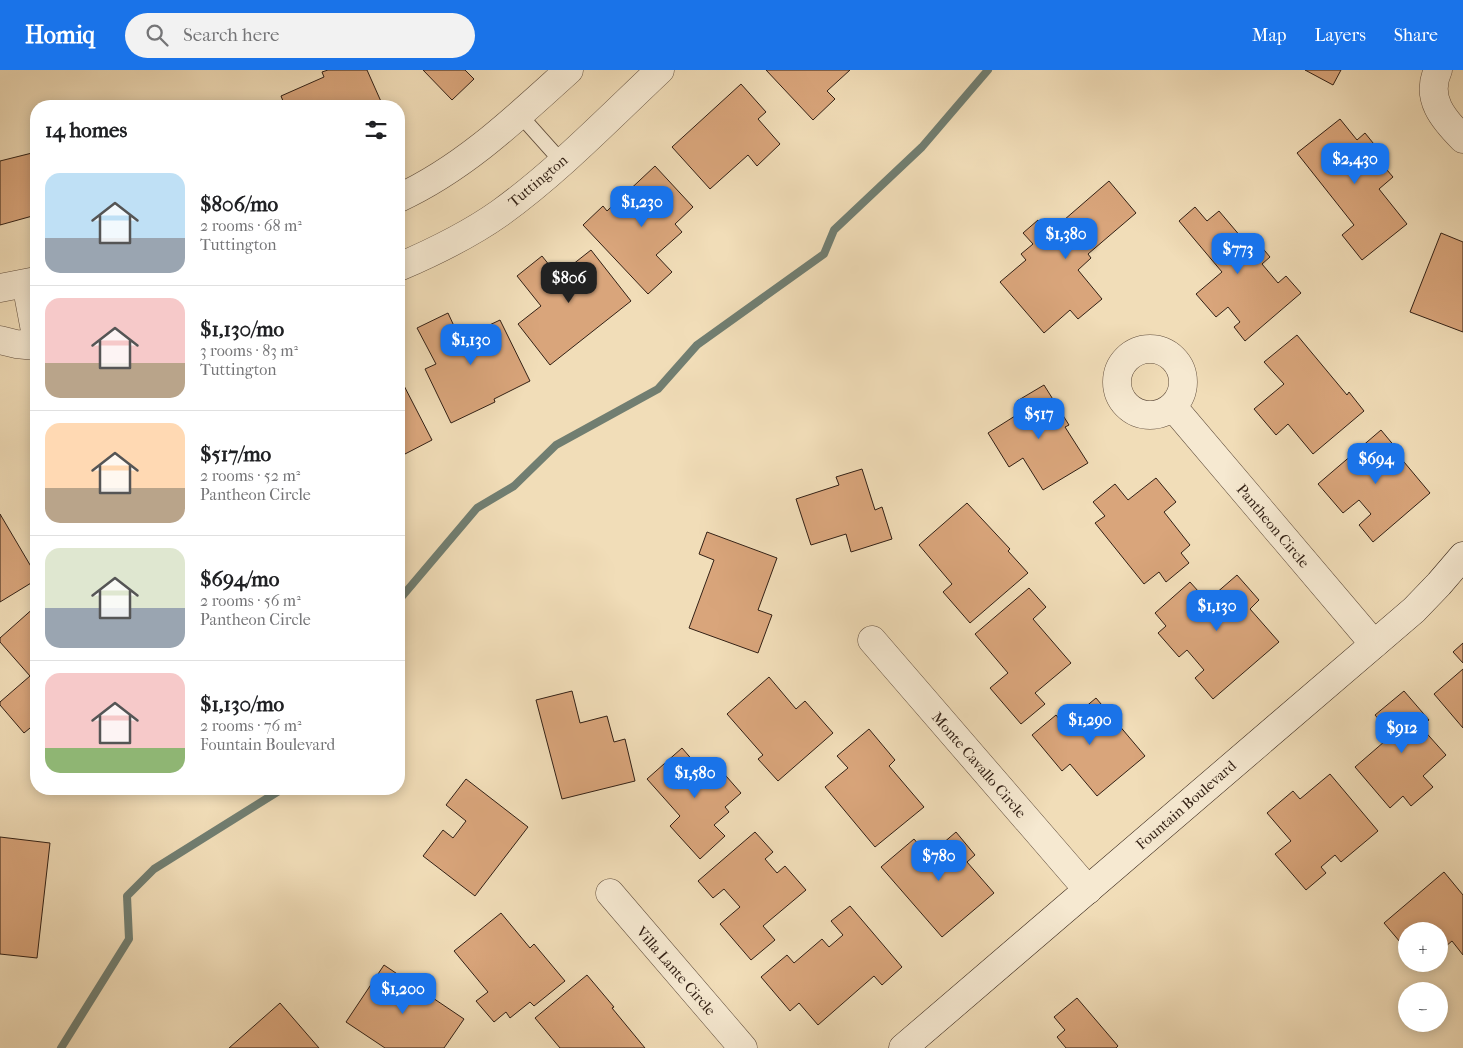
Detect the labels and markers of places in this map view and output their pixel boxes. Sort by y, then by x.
pin: $2,430 [1314,142,1396,185]
pin: $1,230 [601,186,683,228]
pin: $1,380 [1025,218,1107,260]
pin: $773 [1208,232,1268,275]
pin: $806 [539,262,599,304]
pin: $1,130 [430,324,512,366]
pin: $517 [1009,398,1069,440]
pin: $694 [1346,442,1406,485]
pin: $1,130 [1176,590,1258,632]
pin: $1,290 [1049,704,1131,746]
pin: $912 [1372,712,1432,754]
pin: $1,580 [654,756,736,799]
pin: $780 [909,840,969,882]
pin: $1,200 [362,972,444,1015]

